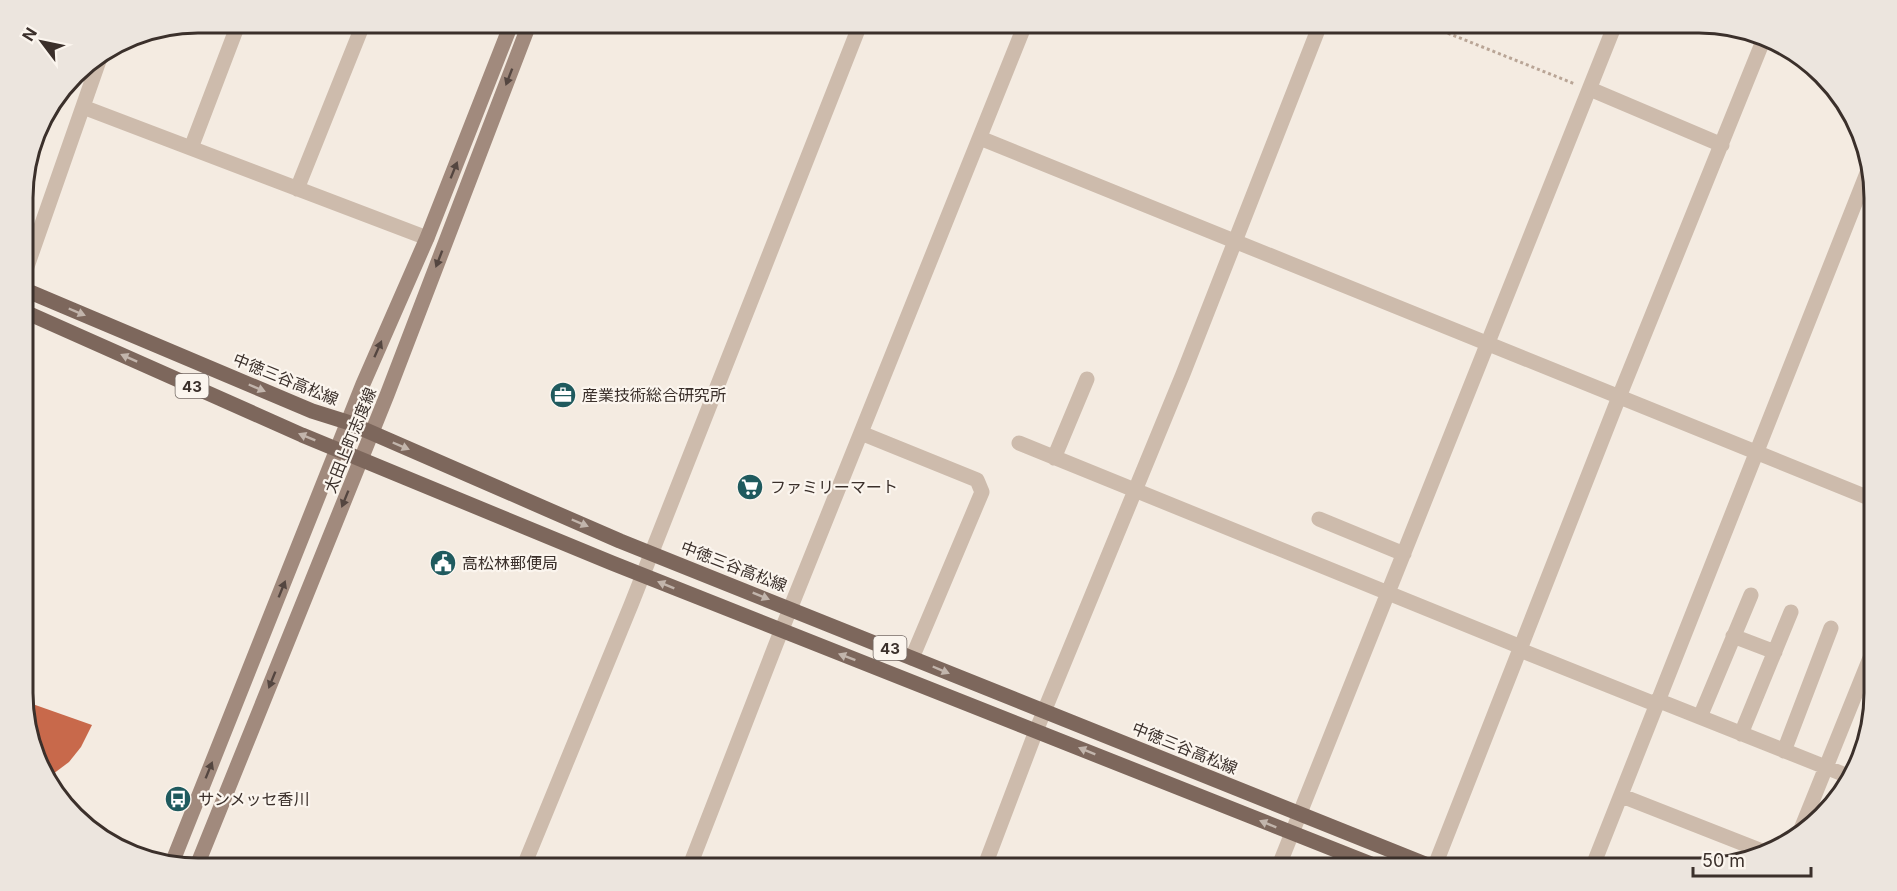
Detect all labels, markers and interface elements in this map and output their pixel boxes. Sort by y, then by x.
north arrow [12,12,72,72]
text: N [18,24,41,45]
one-way arrow [504,68,513,86]
one-way arrow [449,161,459,179]
one-way arrow [434,250,444,268]
one-way arrow [68,308,86,317]
one-way arrow [373,340,383,358]
street label: 中徳三谷高松線 [230,349,342,409]
one-way arrow [119,353,137,363]
road number: 43 [176,374,208,398]
office icon: 産業技術総合研究所 [548,380,578,410]
one-way arrow [248,383,266,393]
street label: 太田上町志度線 [320,384,380,496]
place label: 産業技術総合研究所 [582,385,726,405]
one-way arrow [298,432,316,441]
one-way arrow [392,441,410,451]
supermarket icon: ファミリーマート [735,472,765,502]
place label: ファミリーマート [770,477,898,497]
one-way arrow [340,491,350,509]
one-way arrow [571,519,588,528]
street label: 中徳三谷高松線 [678,537,790,595]
public building icon: 高松林郵便局 [428,548,458,578]
place label: 高松林郵便局 [462,553,558,573]
one-way arrow [656,579,674,589]
one-way arrow [278,580,287,598]
one-way arrow [752,591,770,601]
road number: 43 [874,636,906,660]
one-way arrow [837,652,855,662]
one-way arrow [932,666,950,675]
one-way arrow [267,671,276,689]
street label: 中徳三谷高松線 [1129,718,1241,778]
one-way arrow [1078,746,1096,755]
one-way arrow [205,761,215,779]
bus stop icon: サンメッセ香川 [163,784,193,814]
place label: サンメッセ香川 [198,789,310,809]
one-way arrow [1259,819,1277,828]
scale bar [1693,840,1812,878]
text: 50 m [1702,850,1745,871]

